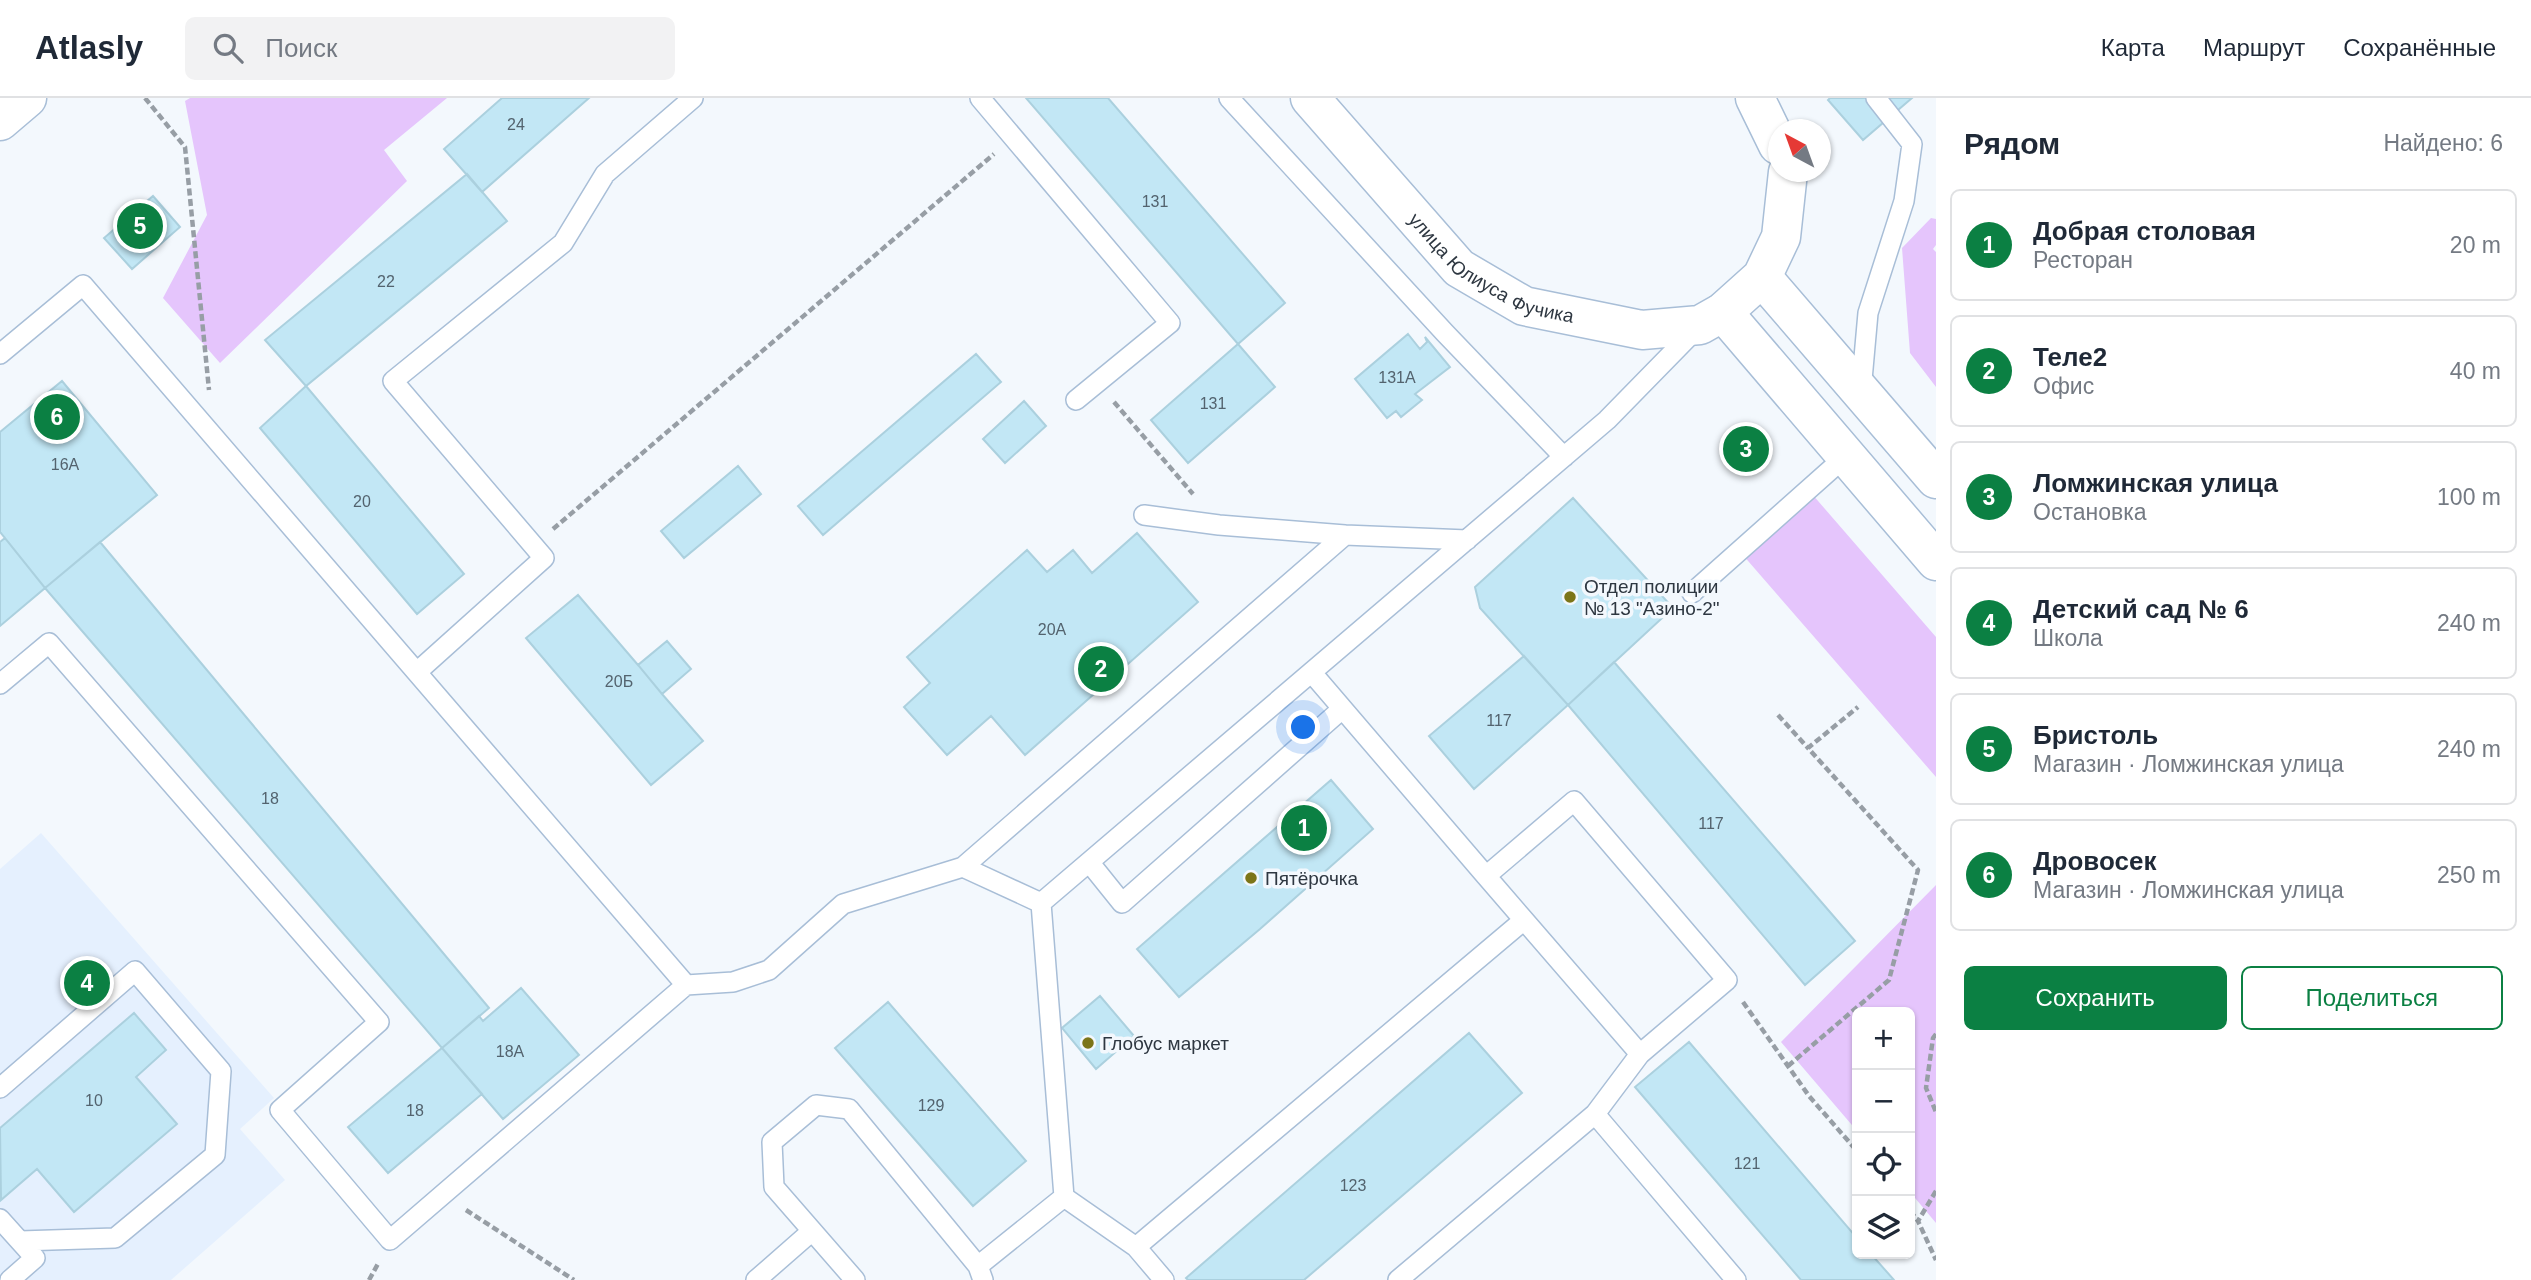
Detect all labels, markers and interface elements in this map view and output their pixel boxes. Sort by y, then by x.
search box [185,17,675,80]
text: Atlasly [35,29,143,66]
icon: search [209,29,247,67]
text: Поиск [265,33,337,63]
text: Карта [2101,34,2165,61]
text: Маршрут [2203,34,2305,61]
text: Сохранённые [2343,34,2496,61]
house number: 24 [507,116,525,133]
north arrow [1768,119,1831,182]
text: Рядом [1964,127,2060,160]
text: Найдено: 6 [2383,130,2503,156]
house number: 131 [1142,193,1168,210]
pin: 5 [117,200,163,252]
street label: улица Юлиуса Фучика [1405,208,1576,326]
text: Добрая столовая [2033,216,2256,246]
text: 1 [1983,232,1995,258]
text: 20 m [2450,232,2501,258]
text: Ресторан [2033,247,2133,273]
house number: 22 [377,273,395,290]
text: Теле2 [2033,342,2107,372]
text: 2 [1983,358,1995,384]
text: 40 m [2450,358,2501,384]
house number: 131А [1378,369,1416,386]
text: Офис [2033,373,2094,399]
pin: 6 [34,391,80,443]
house number: 131 [1200,395,1226,412]
pin: 3 [1723,423,1769,475]
house number: 16А [51,456,80,473]
text: Ломжинская улица [2033,468,2278,498]
text: 3 [1983,484,1995,510]
text: 100 m [2437,484,2501,510]
house number: 20 [353,493,371,510]
text: Остановка [2033,499,2147,525]
place label: Отдел полиции № 13 "Азино-2" [1584,576,1720,619]
marker: Отдел полиции № 13 "Азино-2" [1562,589,1578,605]
text: Детский сад № 6 [2033,594,2249,624]
text: 4 [1983,610,1995,636]
text: 240 m [2437,610,2501,636]
house number: 20А [1038,621,1067,638]
text: Школа [2033,625,2103,651]
pin: 2 [1078,643,1124,695]
house number: 20Б [605,673,633,690]
your location [1286,710,1320,744]
house number: 117 [1486,712,1512,729]
text: Бристоль [2033,720,2158,750]
text: 5 [1983,736,1995,762]
text: 240 m [2437,736,2501,762]
text: Магазин · Ломжинская улица [2033,751,2344,777]
house number: 18 [261,790,279,807]
pin: 1 [1281,802,1327,854]
house number: 117 [1698,815,1724,832]
text: Дровосек [2033,846,2156,876]
text: 6 [1983,862,1995,888]
text: 250 m [2437,862,2501,888]
place label: Пятёрочка [1265,868,1359,889]
marker: Пятёрочка [1243,870,1259,886]
text: Магазин · Ломжинская улица [2033,877,2344,903]
pin: 4 [64,957,110,1009]
button: Сохранить [1964,966,2227,1030]
button: Поделиться [2241,966,2503,1030]
map controls [1852,1007,1915,1259]
button: + [1852,1007,1915,1070]
place label: Глобус маркет [1102,1033,1229,1054]
marker: Глобус маркет [1080,1035,1096,1051]
house number: 18А [496,1043,525,1060]
button: − [1852,1070,1915,1133]
house number: 10 [85,1092,103,1109]
house number: 129 [918,1097,944,1114]
house number: 18 [406,1102,424,1119]
button: locate [1852,1133,1915,1196]
house number: 121 [1734,1155,1760,1172]
house number: 123 [1340,1177,1366,1194]
button: layers [1852,1196,1915,1259]

